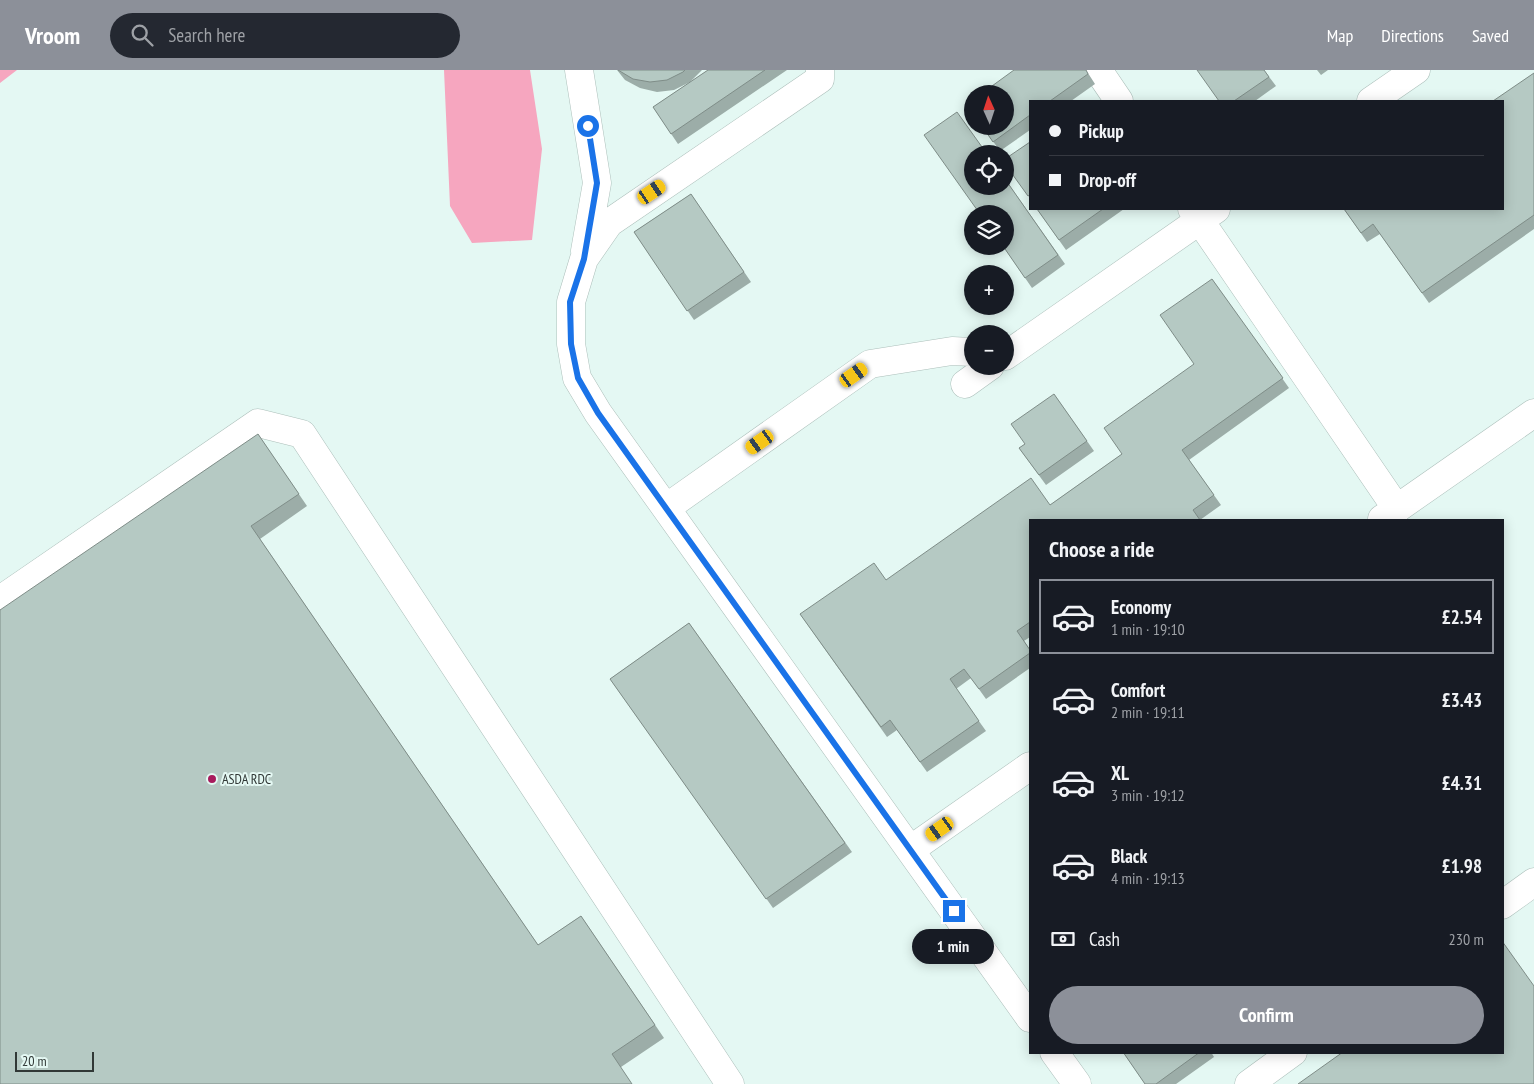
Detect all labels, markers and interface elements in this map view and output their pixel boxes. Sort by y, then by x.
search box [110,13,460,58]
text: Vroom [25,20,80,51]
icon: search [128,21,156,49]
text: Search here [168,23,245,47]
text: Map [1327,24,1353,47]
text: Directions [1381,24,1444,47]
text: Saved [1472,24,1509,47]
north arrow [964,85,1014,135]
map controls [964,85,1014,375]
route start [577,115,599,137]
text: Pickup [1079,119,1124,143]
button: locate [964,145,1014,195]
text: Drop-off [1079,168,1136,192]
car [635,177,668,207]
button: layers [964,205,1014,255]
button: + [964,265,1014,315]
button: − [964,325,1014,375]
car [837,360,870,390]
car [743,427,776,457]
text: Choose a ride [1049,535,1154,563]
icon: car [1051,594,1096,639]
text: Economy [1111,595,1171,619]
text: £2.54 [1442,605,1482,629]
text: 1 min · 19:10 [1111,619,1185,639]
icon: car [1051,677,1096,722]
text: Comfort [1111,678,1165,702]
text: £3.43 [1442,688,1482,712]
text: 2 min · 19:11 [1111,702,1185,722]
icon: car [1051,760,1096,805]
text: XL [1111,761,1129,785]
place label: ASDA RDC [222,770,272,788]
text: £4.31 [1442,771,1482,795]
marker: ASDA RDC [206,773,218,785]
text: 3 min · 19:12 [1111,785,1185,805]
car [923,814,956,844]
icon: car [1051,843,1096,888]
text: Black [1111,844,1147,868]
text: £1.98 [1442,854,1482,878]
text: 4 min · 19:13 [1111,868,1185,888]
route end [943,900,965,922]
icon: cash [1049,925,1077,953]
text: Cash [1089,927,1120,951]
callout: 1 min [913,928,995,964]
text: 230 m [1449,929,1484,949]
text: 1 min [937,936,969,956]
button: Confirm [1049,986,1484,1044]
scale bar [15,1049,94,1072]
text: 20 m [22,1052,47,1070]

